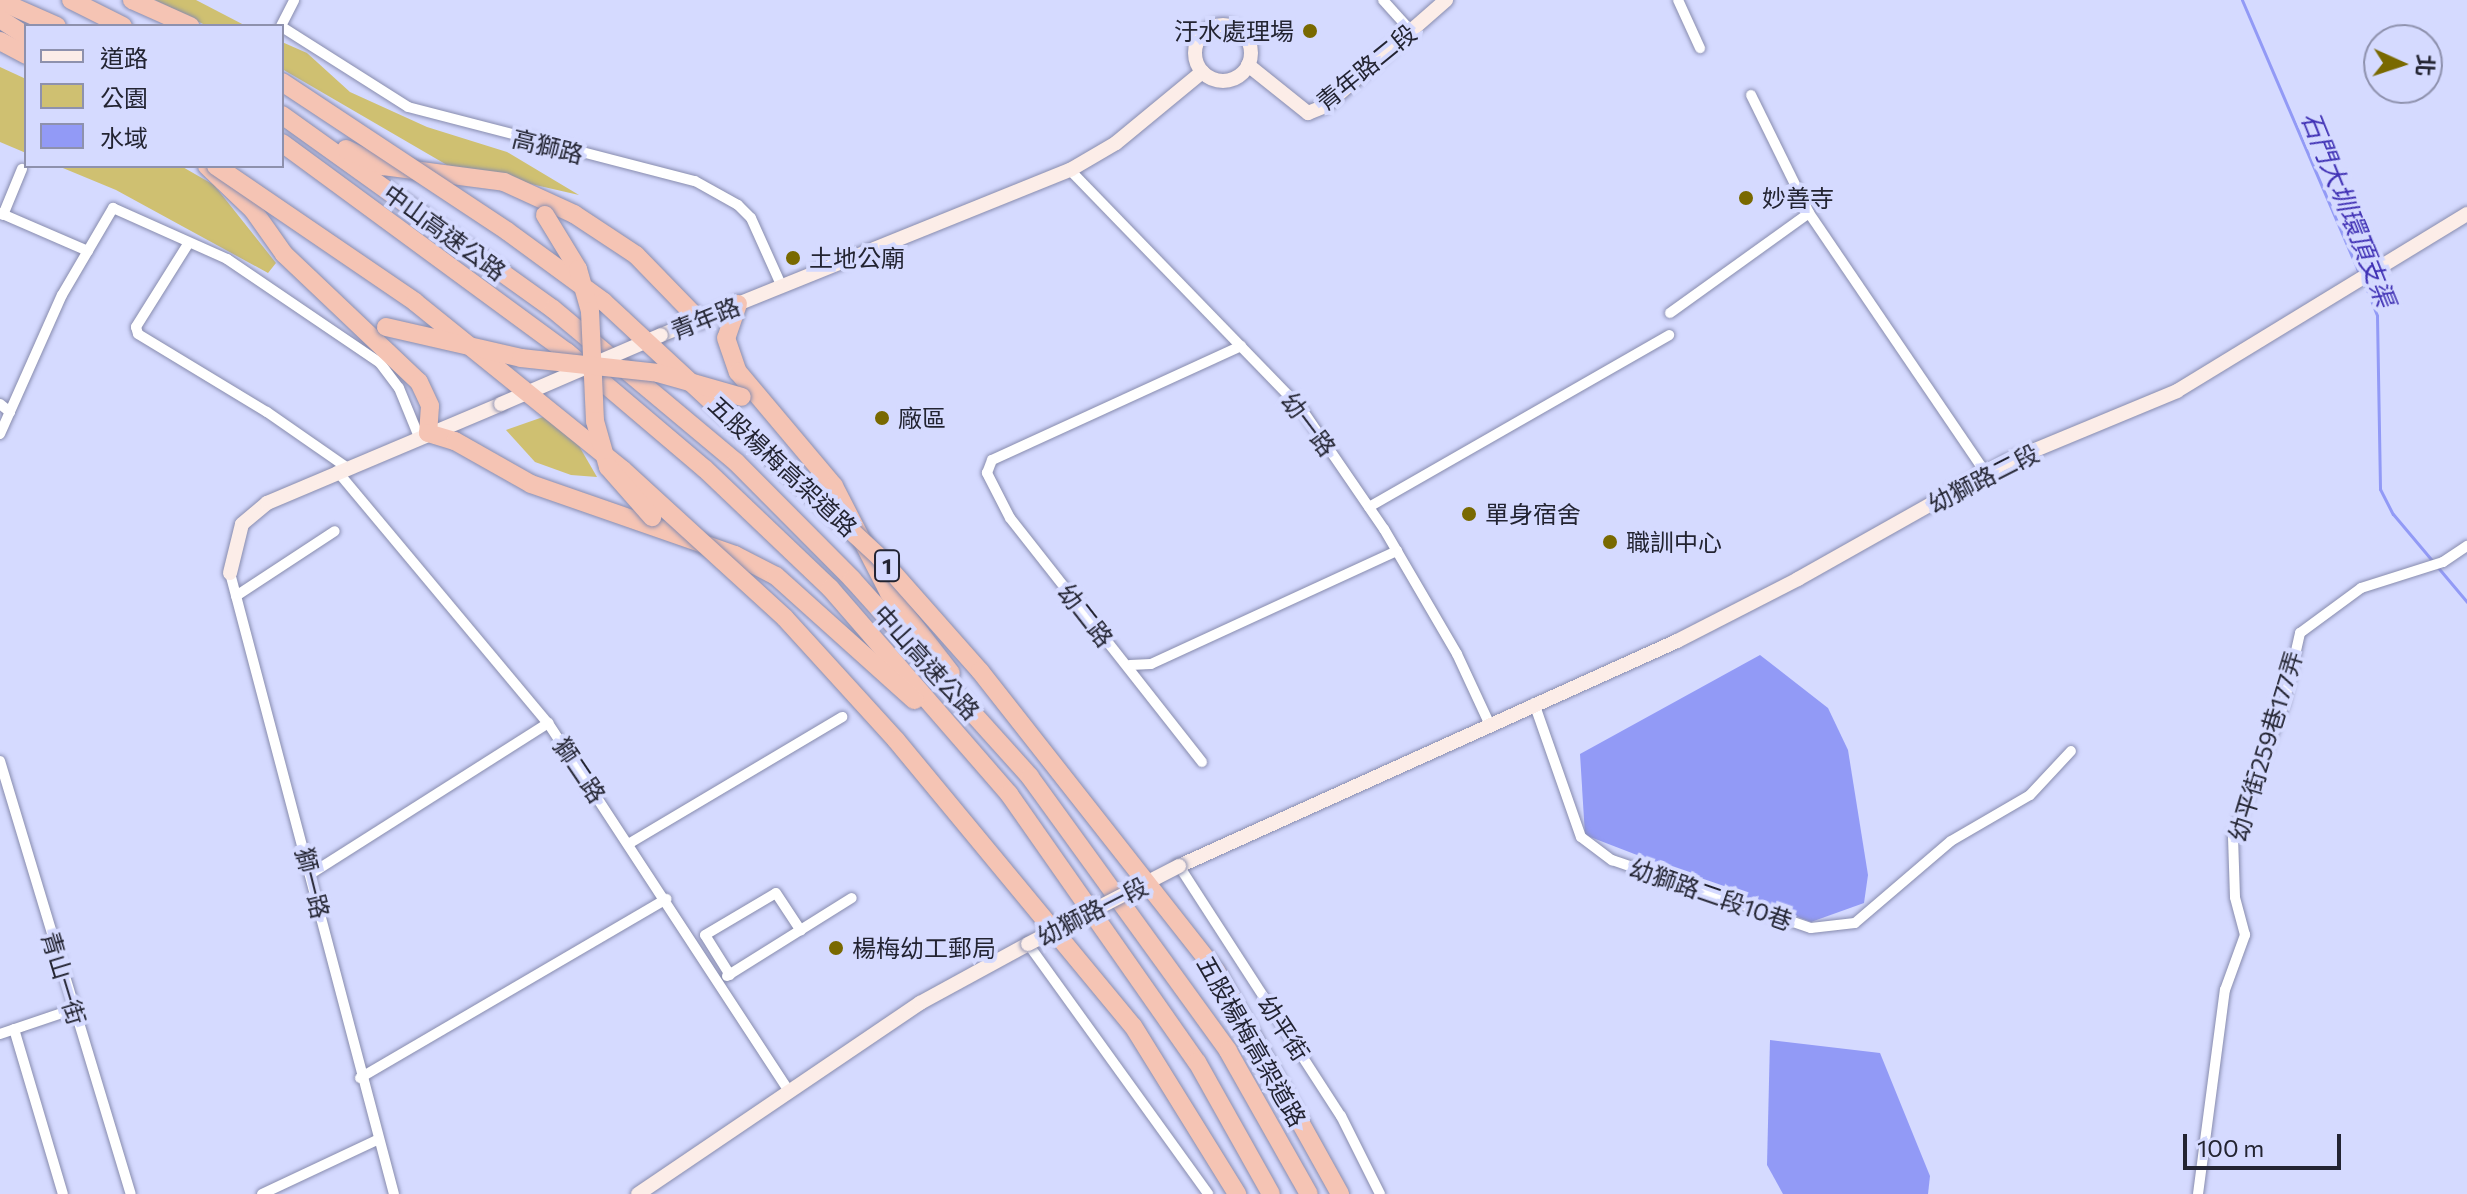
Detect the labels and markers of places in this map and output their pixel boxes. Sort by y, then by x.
place label: 汙水處理場 [1174,17,1294,45]
marker: 汙水處理場 [1301,22,1319,40]
place label: 妙善寺 [1762,184,1834,212]
marker: 妙善寺 [1737,189,1755,207]
place label: 土地公廟 [809,244,905,272]
marker: 土地公廟 [784,249,802,267]
place label: 廠區 [898,404,946,432]
marker: 廠區 [873,409,891,427]
place label: 單身宿舍 [1485,500,1581,528]
marker: 單身宿舍 [1460,505,1478,523]
place label: 職訓中心 [1626,528,1722,556]
marker: 職訓中心 [1601,533,1619,551]
place label: 楊梅幼工郵局 [852,934,996,962]
marker: 楊梅幼工郵局 [827,939,845,957]

